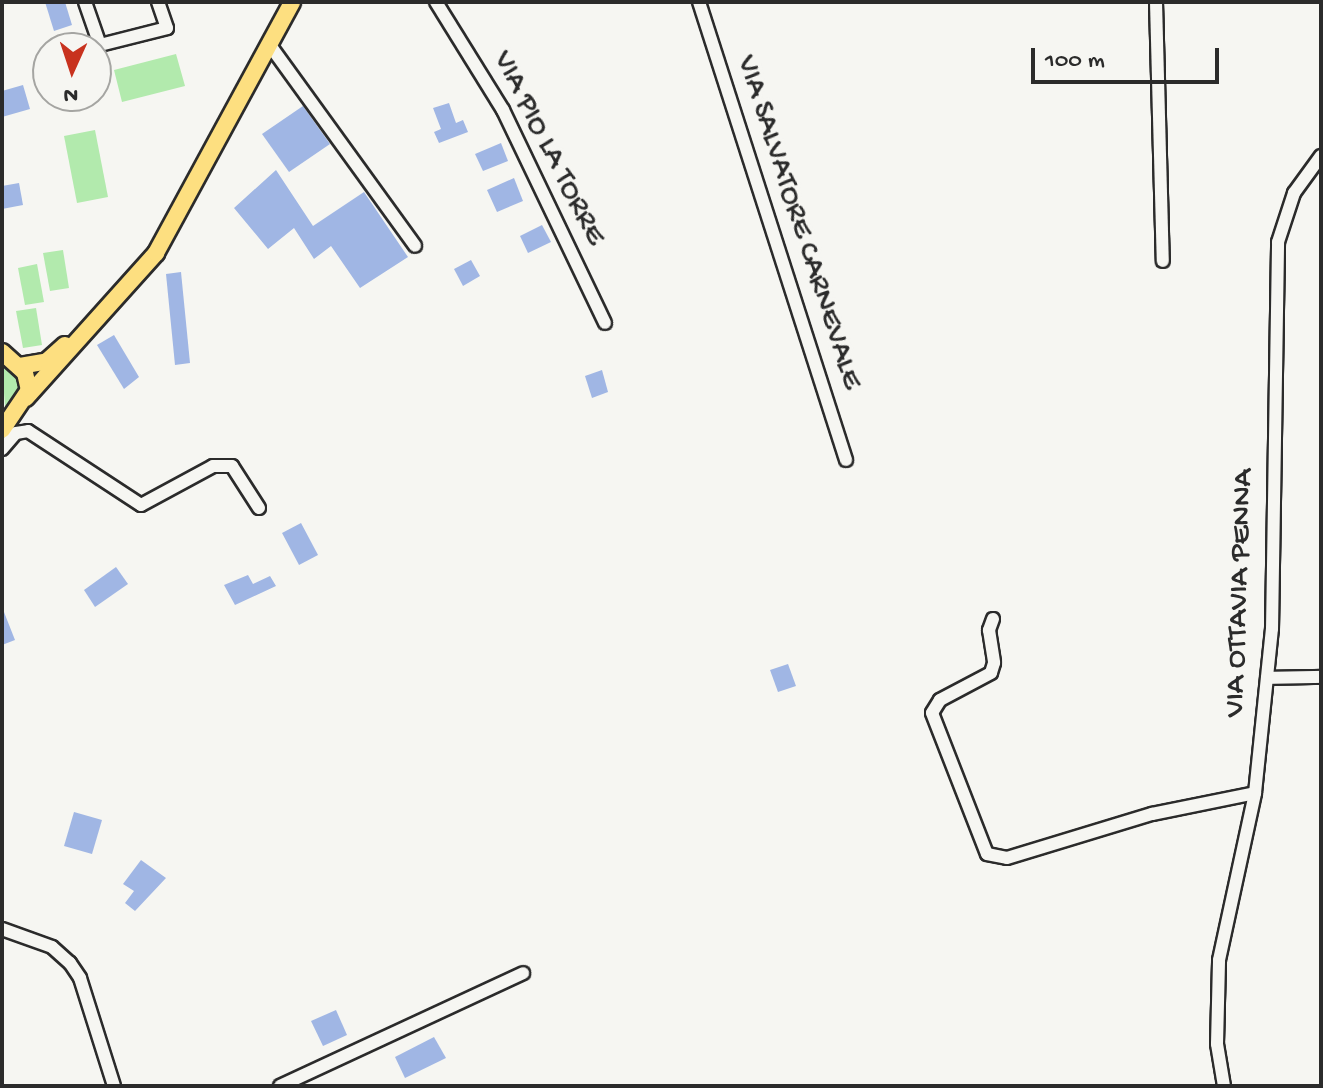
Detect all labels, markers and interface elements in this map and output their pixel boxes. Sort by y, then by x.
north arrow [32,32,112,112]
scale bar [1035,32,1223,82]
street label: VIA PIO LA TORRE [483,46,611,252]
text: 100 m [1045,47,1105,76]
street label: VIA SALVATORE CARNEVALE [726,52,868,394]
text: N [63,81,79,107]
street label: VIA OTTAVIA PENNA [1219,468,1263,718]

